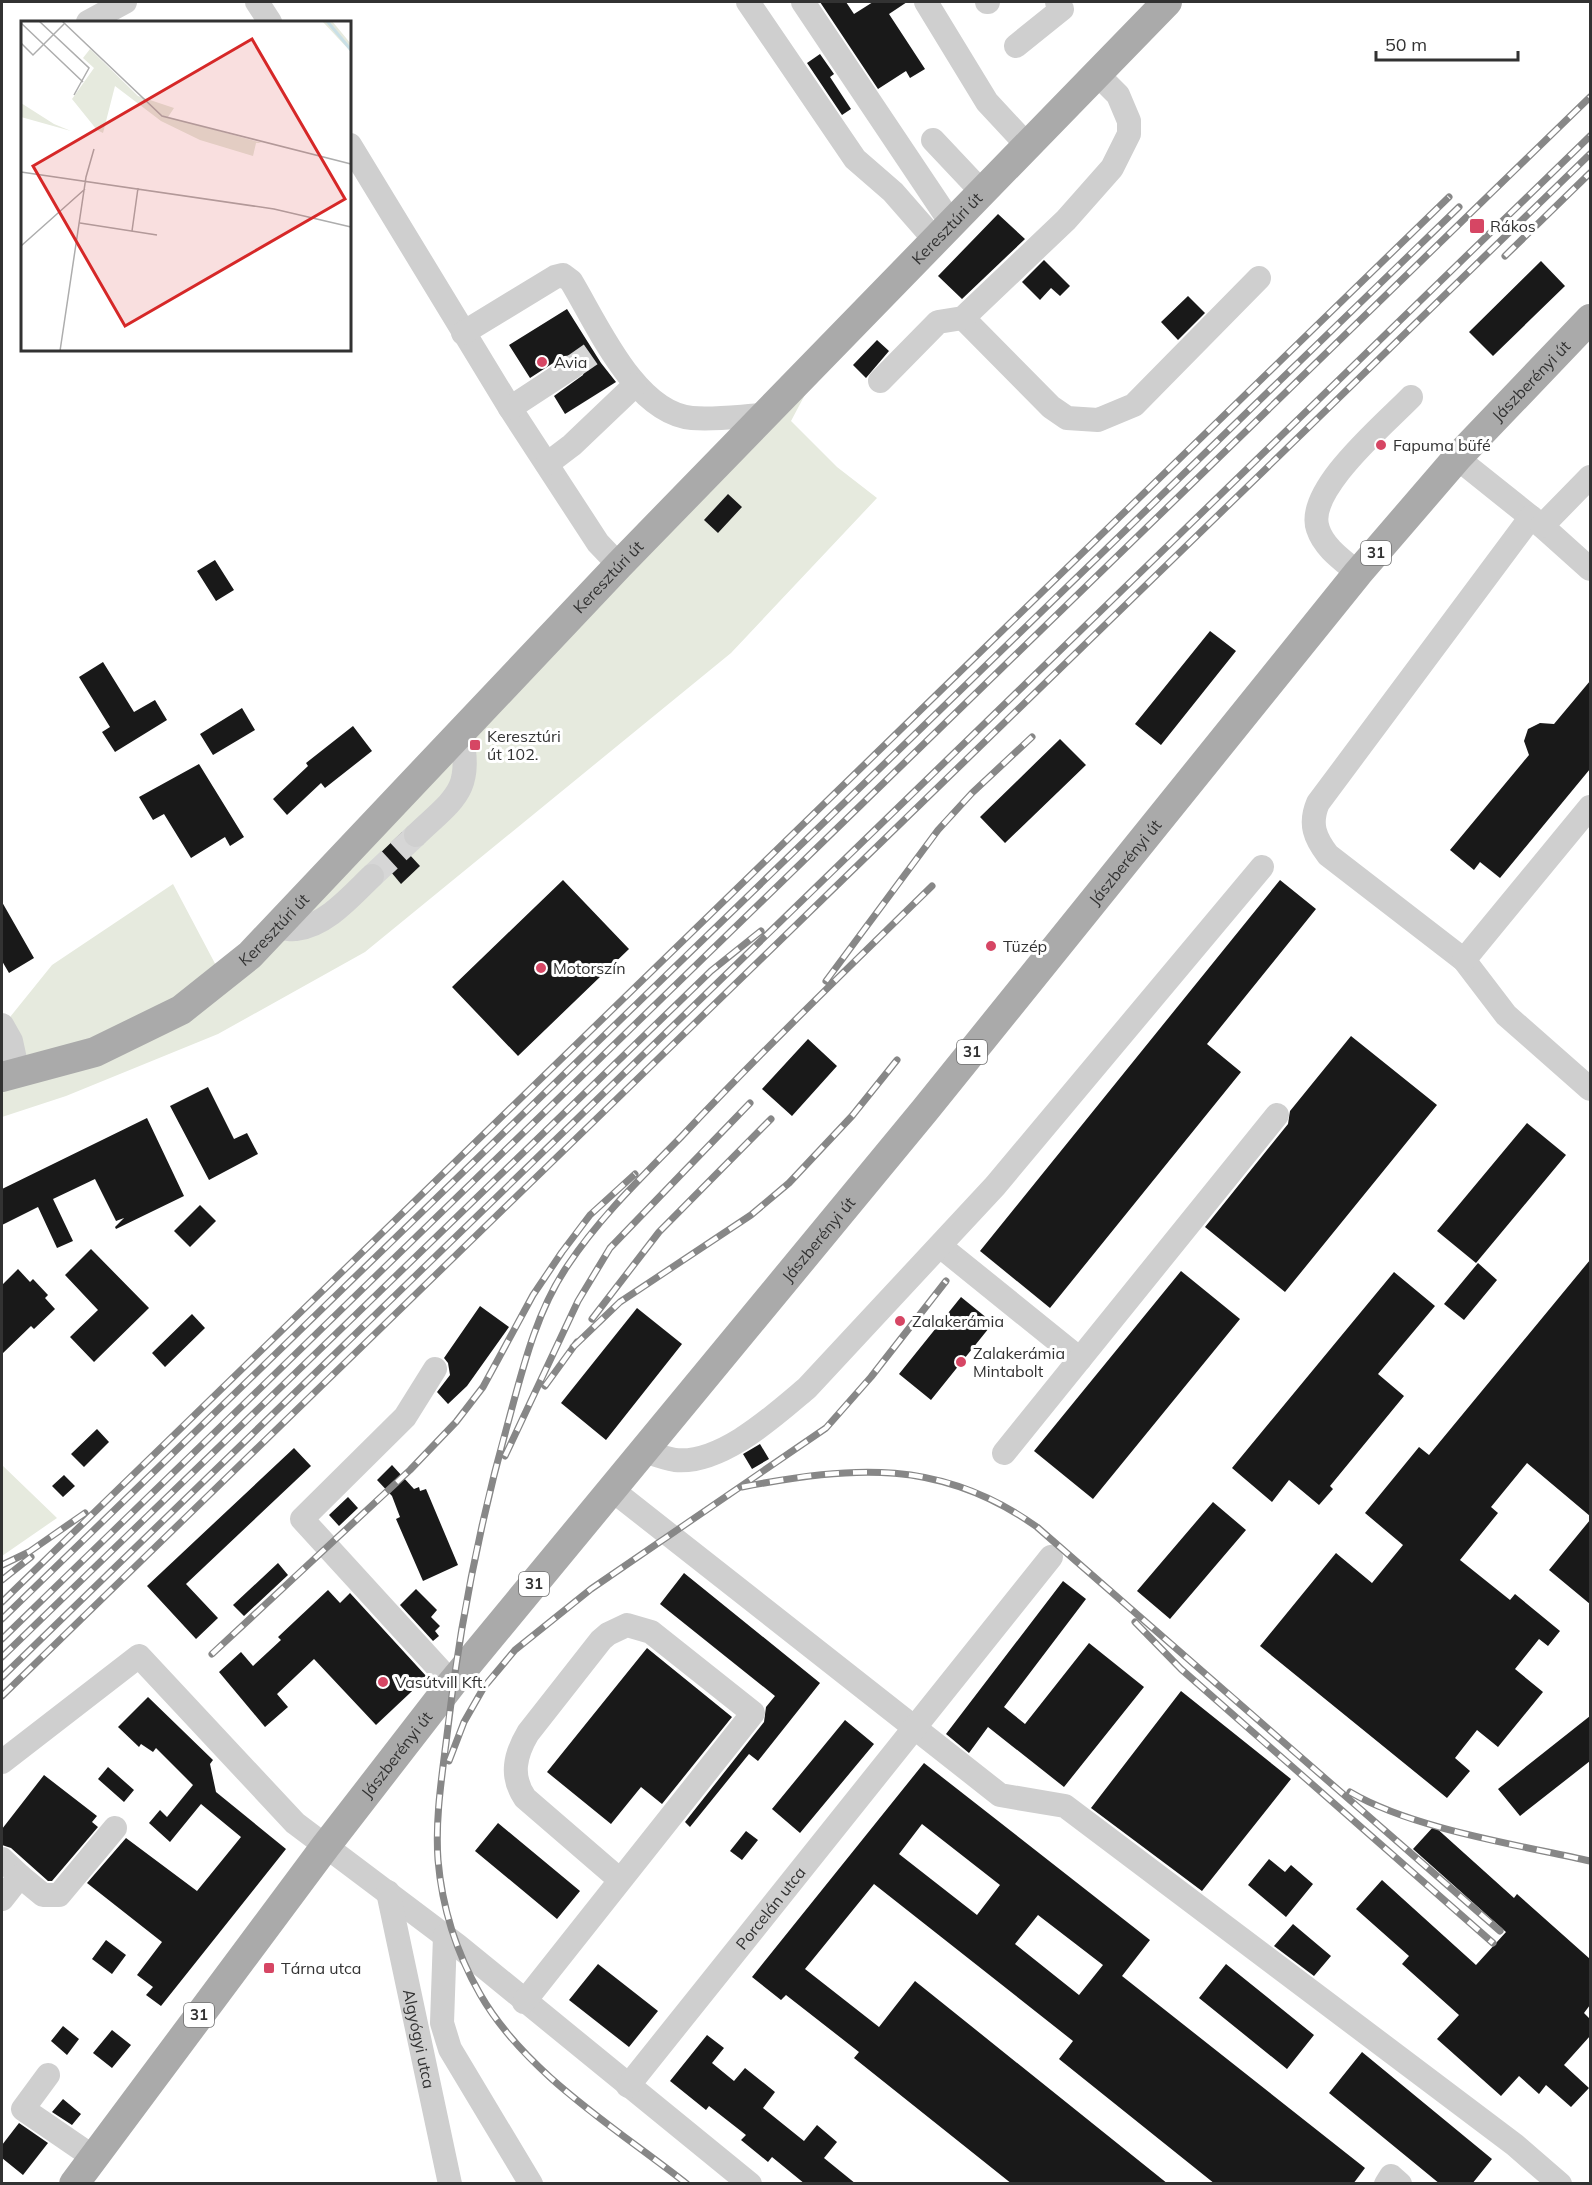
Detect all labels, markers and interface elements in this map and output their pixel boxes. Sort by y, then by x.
inset map [21,21,351,351]
scale bar [1376,24,1518,62]
text: 50 m [1385,33,1427,56]
street label: Keresztúri út [907,188,987,269]
place label: Rákos [1490,216,1536,236]
marker: Rákos [1468,217,1486,235]
street label: Jászberényi út [1488,336,1574,425]
place label: Avia [554,352,587,372]
marker: Avia [535,355,549,369]
place label: Fapuma büfé [1393,435,1491,455]
marker: Fapuma büfé [1374,438,1388,452]
street label: Keresztúri út [569,536,648,617]
road number: 31 [1361,541,1391,565]
place label: Keresztúri út 102. [487,726,561,764]
marker: Keresztúri út 102. [468,738,482,752]
street label: Jászberényi út [1084,815,1166,909]
street label: Keresztúri út [235,889,313,970]
place label: Tüzép [1003,936,1047,956]
marker: Tüzép [984,939,998,953]
place label: Motorszín [553,958,626,978]
marker: Motorszín [534,961,548,975]
road number: 31 [957,1040,987,1064]
street label: Jászberényi út [777,1192,859,1286]
place label: Zalakerámia [912,1311,1004,1331]
marker: Zalakerámia [893,1314,907,1328]
place label: Zalakerámia Mintabolt [973,1343,1065,1381]
marker: Zalakerámia Mintabolt [954,1355,968,1369]
road number: 31 [519,1572,549,1596]
place label: Vasútvill Kft. [395,1672,486,1692]
marker: Vasútvill Kft. [376,1675,390,1689]
street label: Jászberényi út [357,1707,437,1802]
street label: Porcelán utca [731,1862,810,1953]
place label: Tárna utca [281,1958,361,1978]
marker: Tárna utca [262,1961,276,1975]
street label: Algyógyi utca [399,1987,439,2090]
road number: 31 [184,2003,214,2027]

